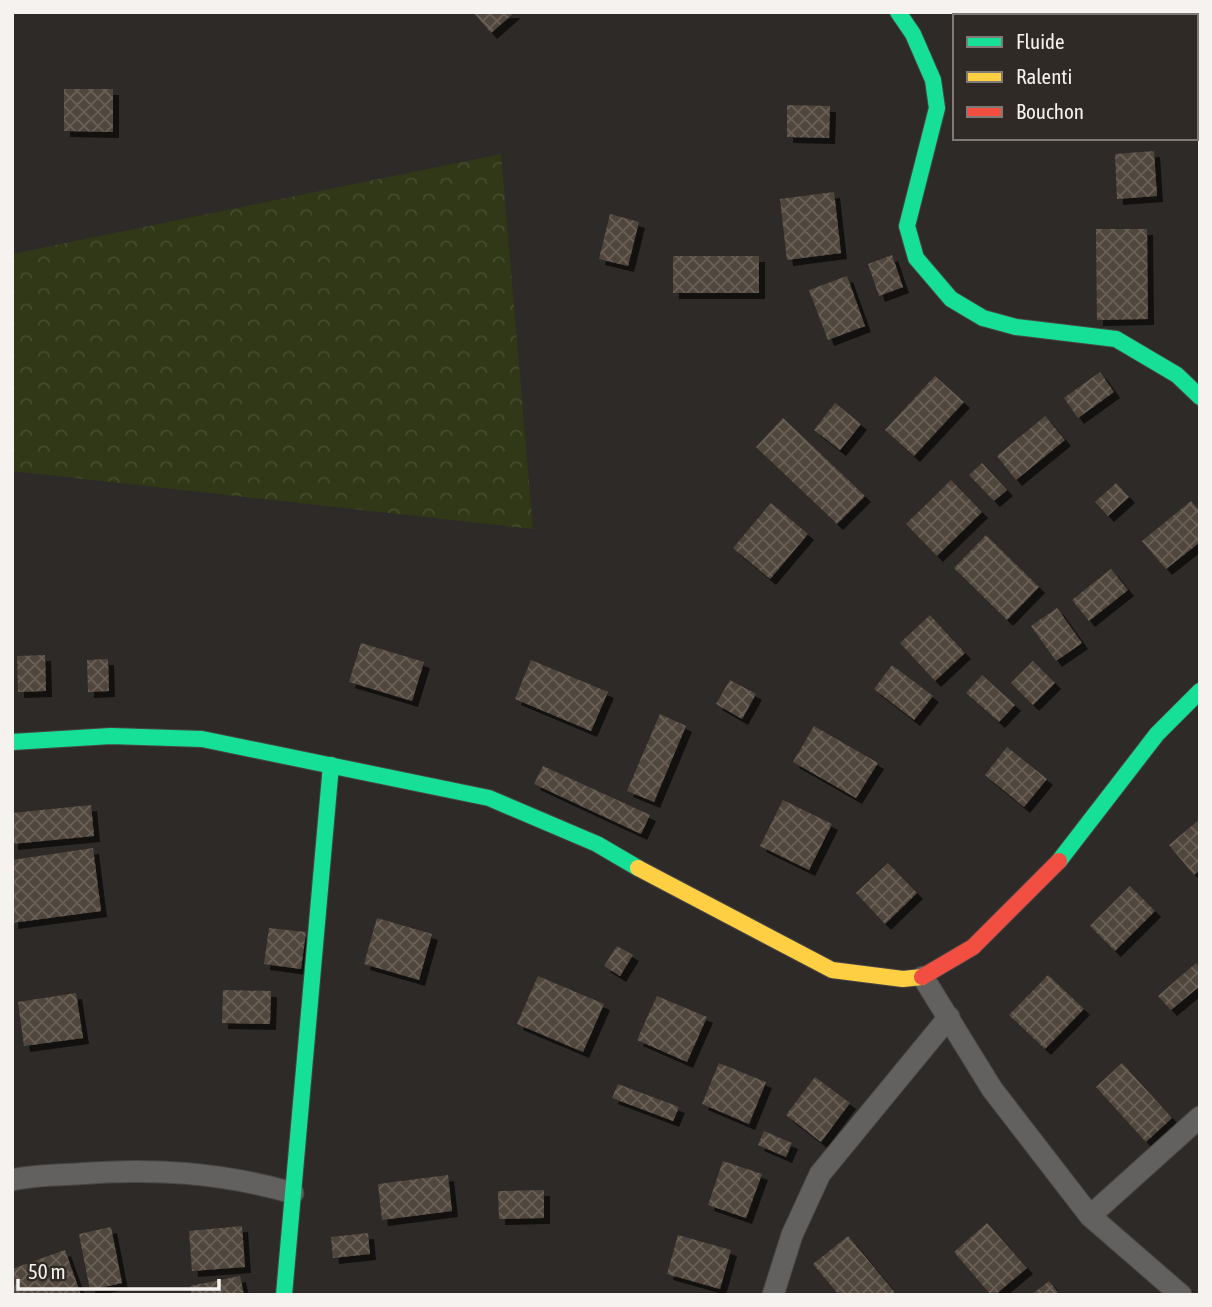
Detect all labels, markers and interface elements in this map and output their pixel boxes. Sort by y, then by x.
legend [953,14,1198,140]
text: Fluide [1016,29,1065,53]
text: Ralenti [1016,64,1072,88]
text: Bouchon [1016,99,1084,123]
scale bar [18,1248,219,1292]
text: 50 m [28,1259,66,1283]

